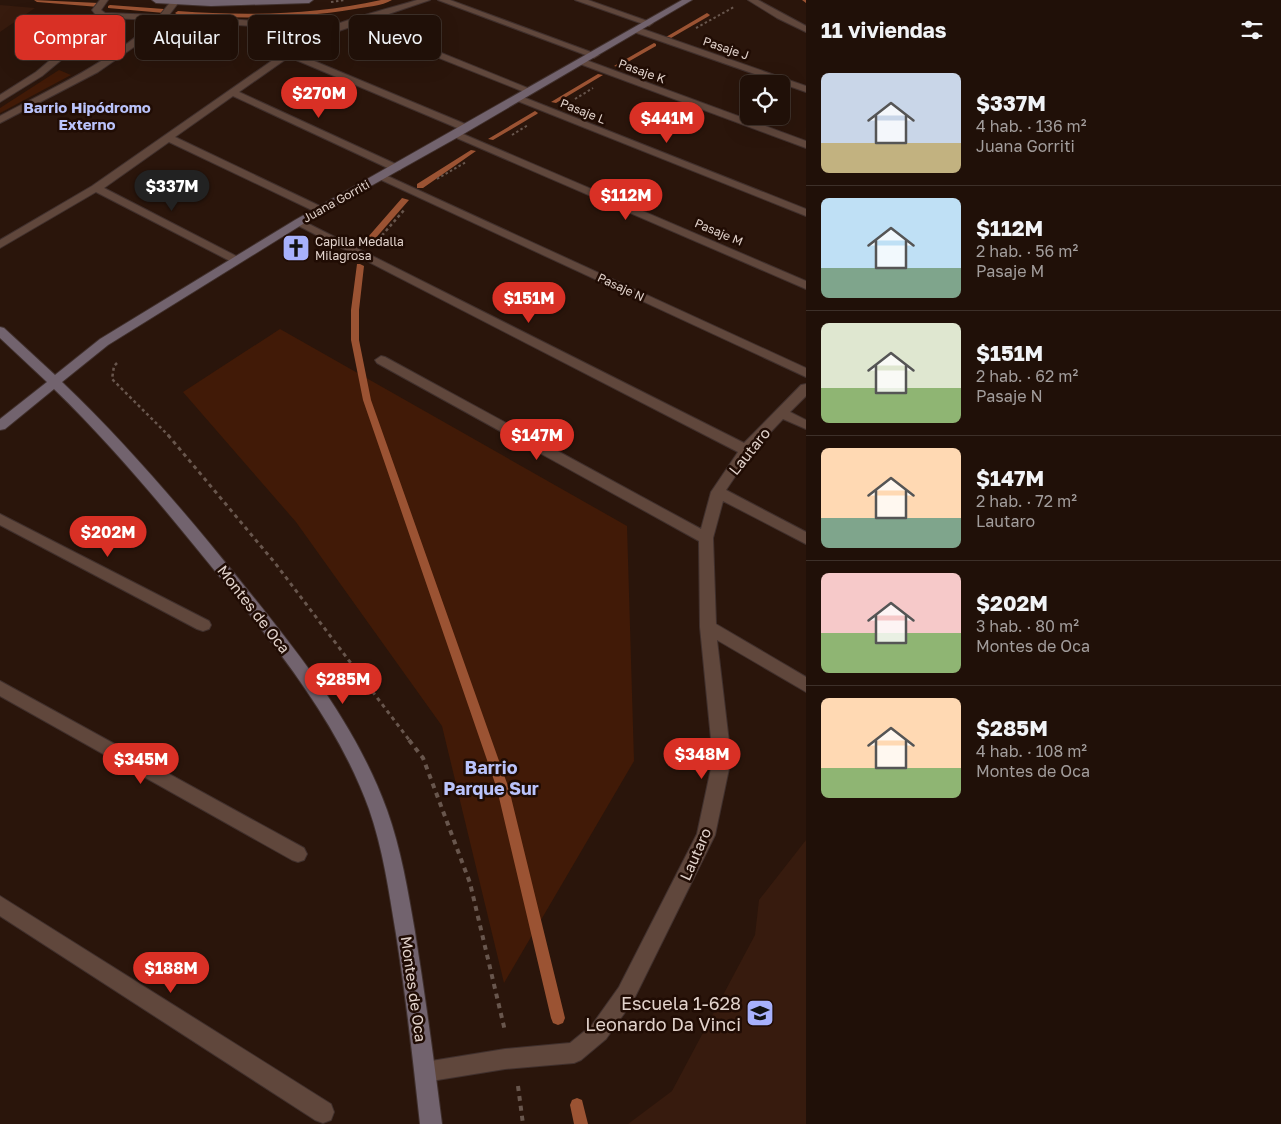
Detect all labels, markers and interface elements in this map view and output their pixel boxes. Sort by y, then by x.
chip: Comprar [15,15,125,60]
chip: Alquilar [135,15,238,60]
chip: Filtros [248,15,339,60]
chip: Nuevo [349,15,441,60]
icon: filters [1238,16,1266,44]
text: 11 viviendas [821,17,947,43]
street label: Pasaje J [701,33,751,63]
street label: Pasaje K [616,56,668,86]
map controls [740,75,790,125]
button: locate [740,75,790,125]
pin: $270M [284,76,354,119]
text: $270M [292,83,346,103]
text: $337M [976,90,1046,116]
icon: home [861,93,921,153]
street label: Pasaje L [558,95,608,127]
district label: Barrio Hipódromo Externo [23,98,151,133]
pin: $441M [632,102,702,144]
text: $441M [640,108,694,128]
text: 4 hab. · 136 m² [976,116,1086,136]
text: Juana Gorriti [976,136,1075,156]
pin: $337M [137,170,207,212]
text: $337M [145,176,199,196]
street label: Juana Gorriti [300,176,372,226]
pin: $112M [591,178,661,221]
text: $112M [600,185,652,205]
street label: Pasaje M [693,215,745,249]
text: $112M [976,215,1043,241]
icon: home [861,218,921,278]
church icon: Capilla Medalla Milagrosa [281,233,311,263]
place label: Capilla Medalla Milagrosa [315,234,404,263]
text: 2 hab. · 56 m² [976,241,1078,261]
text: Pasaje M [976,261,1044,281]
street label: Pasaje N [595,270,647,304]
pin: $151M [494,282,564,324]
text: $151M [503,288,555,308]
text: $151M [976,340,1043,366]
icon: home [861,343,921,403]
text: 2 hab. · 62 m² [976,366,1078,386]
text: Pasaje N [976,386,1043,406]
pin: $147M [502,418,572,461]
street label: Lautaro [725,424,773,478]
text: $147M [511,425,563,445]
text: $147M [976,465,1044,491]
icon: home [861,468,921,528]
text: 2 hab. · 72 m² [976,491,1077,511]
text: Lautaro [976,511,1035,531]
pin: $202M [73,516,143,558]
text: $202M [81,522,135,542]
street label: Montes de Oca [214,561,294,657]
text: $202M [976,590,1048,616]
icon: home [861,593,921,653]
text: 3 hab. · 80 m² [976,616,1079,636]
text: Montes de Oca [976,636,1090,656]
pin: $285M [308,662,378,705]
text: $285M [316,669,370,689]
text: $285M [976,715,1048,741]
icon: home [861,718,921,778]
pin: $348M [667,738,737,780]
text: 4 hab. · 108 m² [976,741,1087,761]
pin: $345M [106,742,176,785]
text: $348M [675,744,729,764]
text: $345M [114,749,168,769]
district label: Barrio Parque Sur [443,756,539,799]
text: Montes de Oca [976,761,1090,781]
street label: Lautaro [676,825,714,883]
street label: Montes de Oca [398,935,430,1043]
pin: $188M [136,952,206,994]
text: $188M [144,958,198,978]
place label: Escuela 1-628 Leonardo Da Vinci [585,992,741,1035]
school or university icon: Escuela 1-628 Leonardo Da Vinci [745,998,775,1028]

